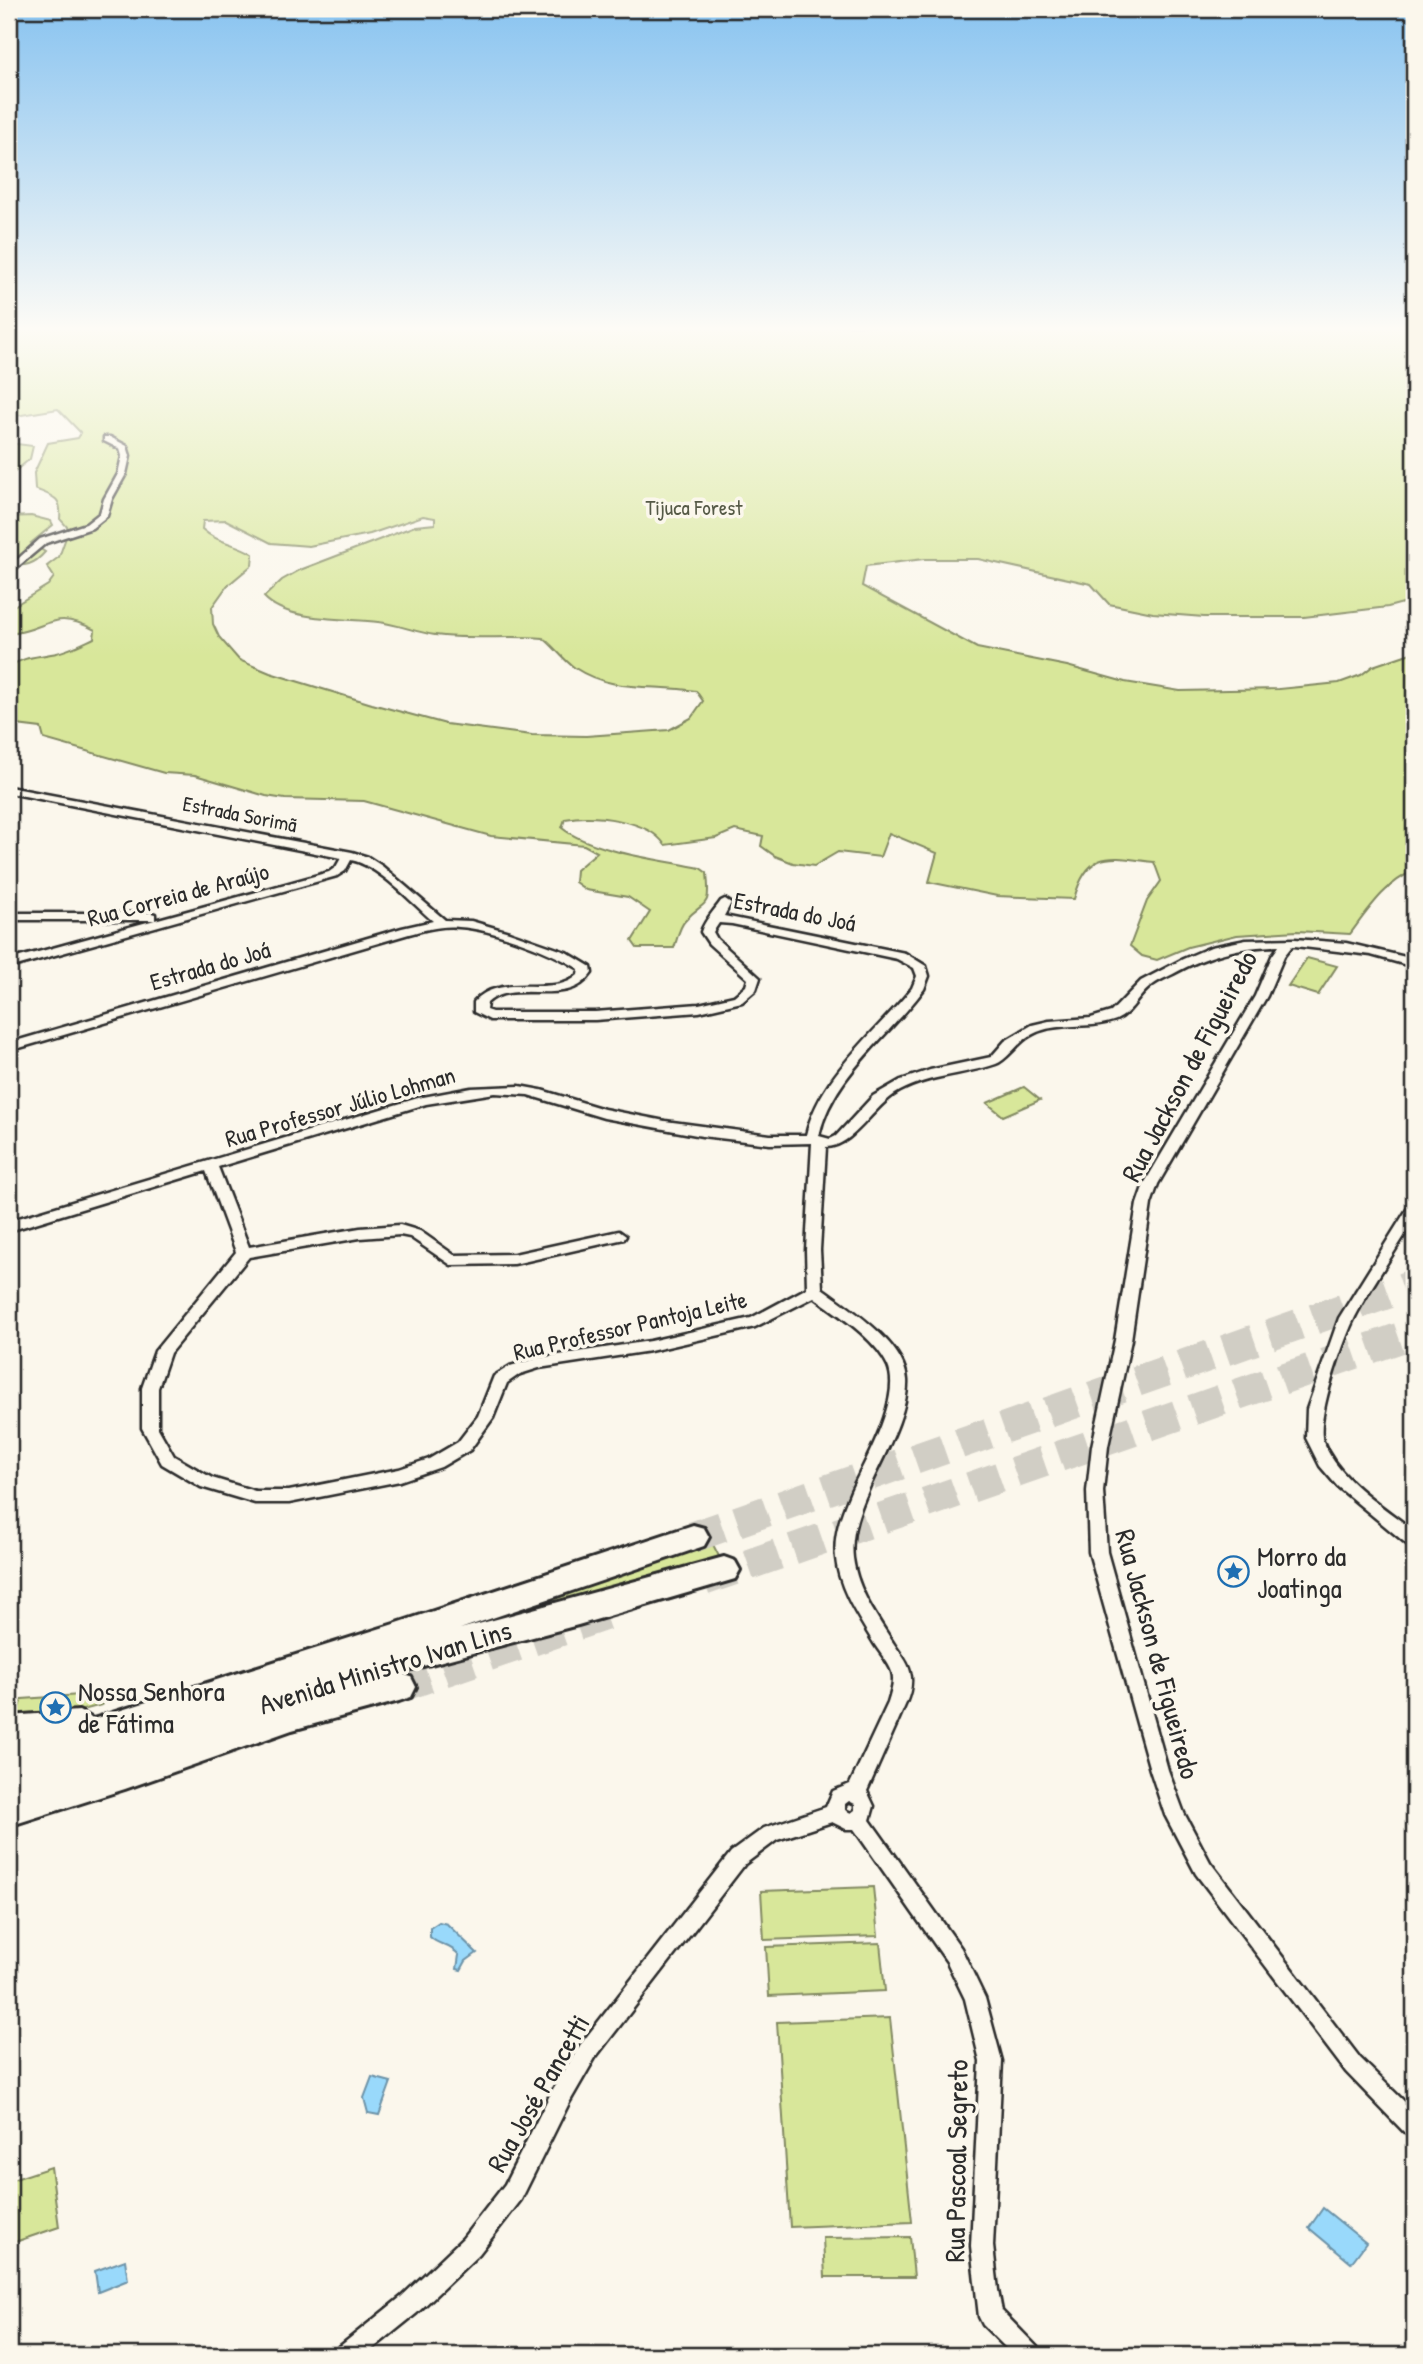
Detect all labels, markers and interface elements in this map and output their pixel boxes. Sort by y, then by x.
park label: Tijuca Forest [645,493,743,522]
street label: Estrada Sorimã [181,789,299,839]
street label: Rua Correia de Araújo [84,854,272,934]
street label: Estrada do Joá [731,884,859,938]
street label: Estrada do Joá [146,933,274,997]
street label: Rua Jackson de Figueiredo [1112,944,1266,1188]
street label: Rua Professor Júlio Lohman [221,1058,459,1154]
street label: Rua Professor Pantoja Leite [510,1282,750,1367]
street label: Rua Jackson de Figueiredo [1106,1525,1210,1783]
place label: Morro da Joatinga [1257,1537,1346,1607]
place icon: Morro da Joatinga [1217,1555,1251,1589]
street label: Avenida Ministro Ivan Lins [254,1611,516,1723]
place label: Nossa Senhora de Fátima [78,1672,225,1742]
place icon: Nossa Senhora de Fátima [38,1690,72,1724]
street label: Rua José Pancetti [478,2007,598,2179]
street label: Rua Pascoal Segreto [935,2059,977,2263]

